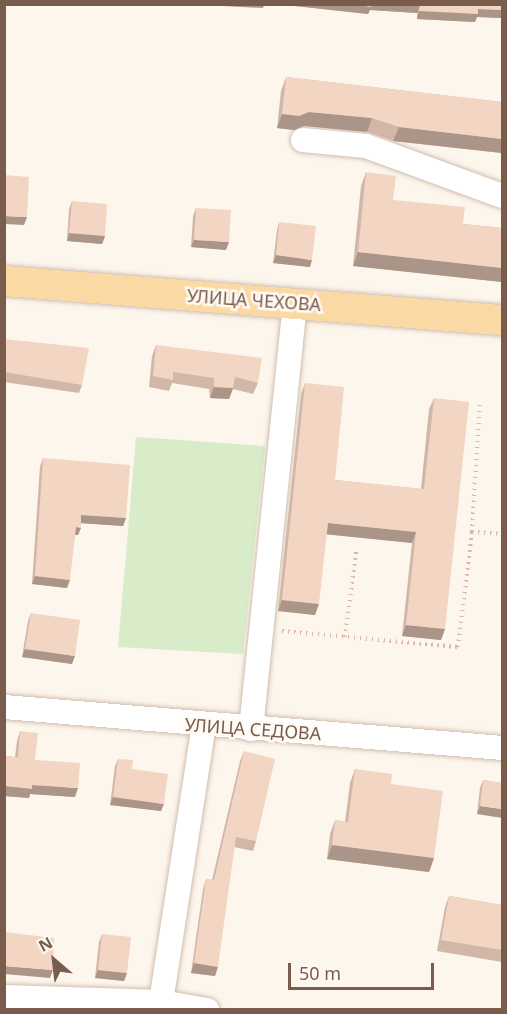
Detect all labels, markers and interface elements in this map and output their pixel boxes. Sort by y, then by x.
street label: УЛИЦА ЧЕХОВА [186,285,322,315]
street label: УЛИЦА СЕДОВА [184,713,322,745]
north arrow [24,930,84,990]
text: N [35,931,56,957]
scale bar [291,951,436,989]
text: 50 m [299,961,341,985]

